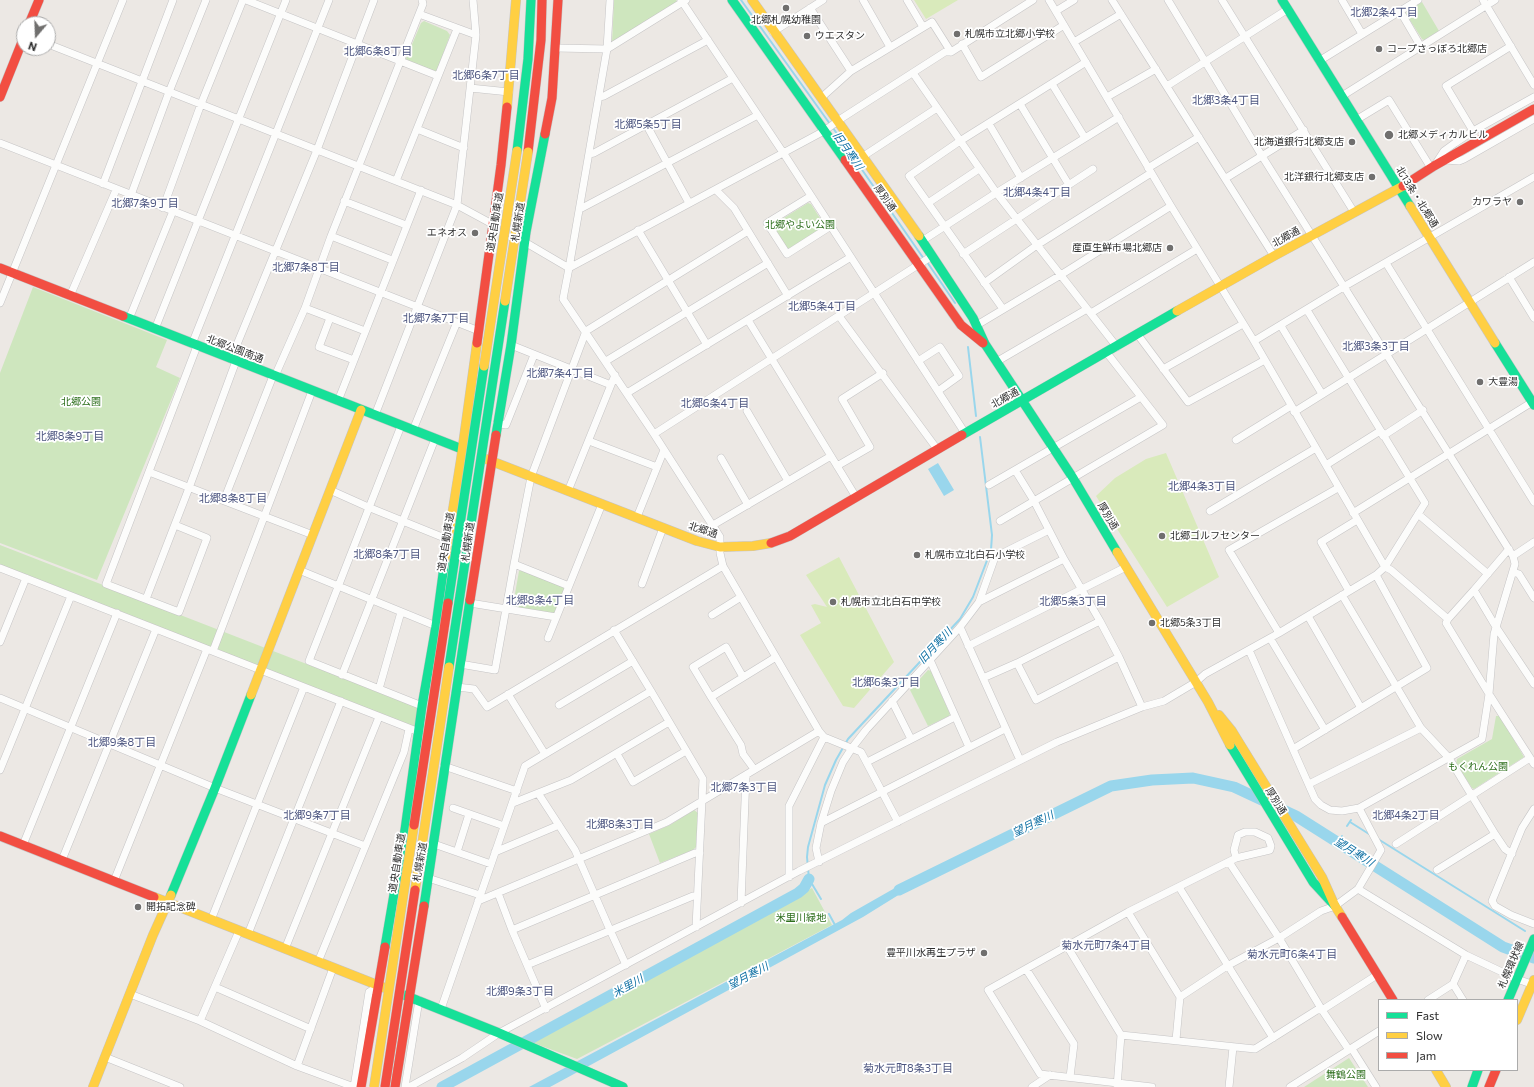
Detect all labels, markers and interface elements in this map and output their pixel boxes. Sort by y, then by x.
marker: 北郷札幌幼稚園 [781,3,791,13]
district label: 北郷2条4丁目 [1350,5,1418,19]
place label: 北郷札幌幼稚園 [751,14,821,26]
north arrow [16,16,56,56]
place label: 札幌市立北郷小学校 [965,28,1055,40]
marker: 札幌市立北郷小学校 [952,29,962,39]
place label: ウエスタン [815,30,865,42]
marker: ウエスタン [802,31,812,41]
text: N [26,39,38,54]
place label: コープさっぽろ北郷店 [1387,43,1487,55]
district label: 北郷6条8丁目 [344,44,412,58]
marker: コープさっぽろ北郷店 [1374,44,1384,54]
district label: 北郷6条7丁目 [452,68,520,82]
district label: 北郷3条4丁目 [1192,93,1260,107]
district label: 北郷5条5丁目 [614,117,682,131]
water label: 旧月寒川 [830,129,866,173]
marker: 北郷メディカルビル [1383,129,1395,141]
place label: 北郷メディカルビル [1398,129,1488,141]
place label: 北海道銀行北郷支店 [1254,136,1344,148]
marker: 北海道銀行北郷支店 [1347,137,1357,147]
street label: 北13条・北郷通 [1393,164,1441,230]
place label: 北洋銀行北郷支店 [1284,171,1364,183]
marker: 北洋銀行北郷支店 [1367,172,1377,182]
street label: 厚別通 [871,182,899,214]
district label: 北郷4条4丁目 [1003,185,1071,199]
street label: 道央自動車道 [484,191,506,253]
district label: 北郷7条9丁目 [111,196,179,210]
place label: カワラヤ [1472,196,1512,208]
marker: カワラヤ [1515,197,1525,207]
street label: 札幌新道 [509,201,527,243]
park label: 北郷やよい公園 [765,219,835,231]
street label: 北郷通 [1270,224,1302,250]
place label: エネオス [427,227,467,239]
marker: エネオス [470,228,480,238]
place label: 産直生鮮市場北郷店 [1072,242,1162,254]
marker: 産直生鮮市場北郷店 [1165,243,1175,253]
district label: 北郷7条8丁目 [272,260,340,274]
district label: 北郷5条4丁目 [788,299,856,313]
district label: 北郷7条7丁目 [403,311,469,325]
street label: 北郷公園南通 [205,333,265,365]
district label: 北郷3条3丁目 [1342,339,1410,353]
district label: 北郷7条4丁目 [526,366,594,380]
place label: 大豊湯 [1488,376,1518,388]
marker: 大豊湯 [1475,377,1485,387]
street label: 北郷通 [989,385,1021,411]
park label: 北郷公園 [61,396,101,408]
district label: 北郷6条4丁目 [681,396,749,410]
district label: 北郷8条9丁目 [36,429,104,443]
district label: 北郷4条3丁目 [1168,479,1236,493]
district label: 北郷8条8丁目 [199,491,267,505]
street label: 厚別通 [1095,500,1121,532]
street label: 道央自動車道 [435,511,457,573]
street label: 北郷通 [687,520,719,540]
street label: 札幌新道 [459,521,477,563]
place label: 北郷ゴルフセンター [1170,530,1260,542]
marker: 北郷ゴルフセンター [1157,531,1167,541]
district label: 北郷8条7丁目 [353,547,421,561]
place label: 札幌市立北白石小学校 [925,549,1025,561]
marker: 札幌市立北白石小学校 [912,550,922,560]
district label: 北郷8条4丁目 [506,593,574,607]
district label: 北郷5条3丁目 [1039,594,1107,608]
place label: 札幌市立北白石中学校 [841,596,941,608]
marker: 札幌市立北白石中学校 [828,597,838,607]
place label: 北郷5条3丁目 [1160,617,1221,629]
marker: 北郷5条3丁目 [1147,618,1157,628]
water label: 旧月寒川 [915,625,955,667]
district label: 北郷6条3丁目 [852,675,920,689]
district label: 北郷9条8丁目 [88,735,156,749]
park label: もくれん公園 [1448,761,1508,773]
district label: 北郷7条3丁目 [710,780,778,794]
street label: 厚別通 [1263,785,1289,817]
district label: 北郷9条7丁目 [283,808,351,822]
water label: 望月寒川 [1010,808,1056,840]
district label: 北郷4条2丁目 [1372,808,1440,822]
district label: 北郷8条3丁目 [586,817,654,831]
street label: 道央自動車道 [386,832,408,894]
water label: 望月寒川 [1332,835,1376,869]
street label: 札幌新道 [411,841,429,883]
place label: 開拓記念碑 [146,901,196,913]
marker: 開拓記念碑 [133,902,143,912]
park label: 米里川緑地 [776,912,826,924]
district label: 菊水元町7条4丁目 [1061,938,1151,952]
street label: 札幌環状線 [1496,940,1526,990]
place label: 豊平川水再生プラザ [886,947,976,959]
district label: 菊水元町6条4丁目 [1247,947,1337,961]
marker: 豊平川水再生プラザ [979,948,989,958]
water label: 望月寒川 [725,960,771,992]
water label: 米里川 [610,972,646,1000]
district label: 北郷9条3丁目 [486,984,554,998]
legend [1378,999,1518,1071]
text: Fast [1416,1008,1439,1022]
text: Slow [1416,1028,1443,1042]
text: Jam [1416,1048,1436,1062]
district label: 菊水元町8条3丁目 [863,1061,953,1075]
park label: 舞鶴公園 [1326,1069,1366,1081]

